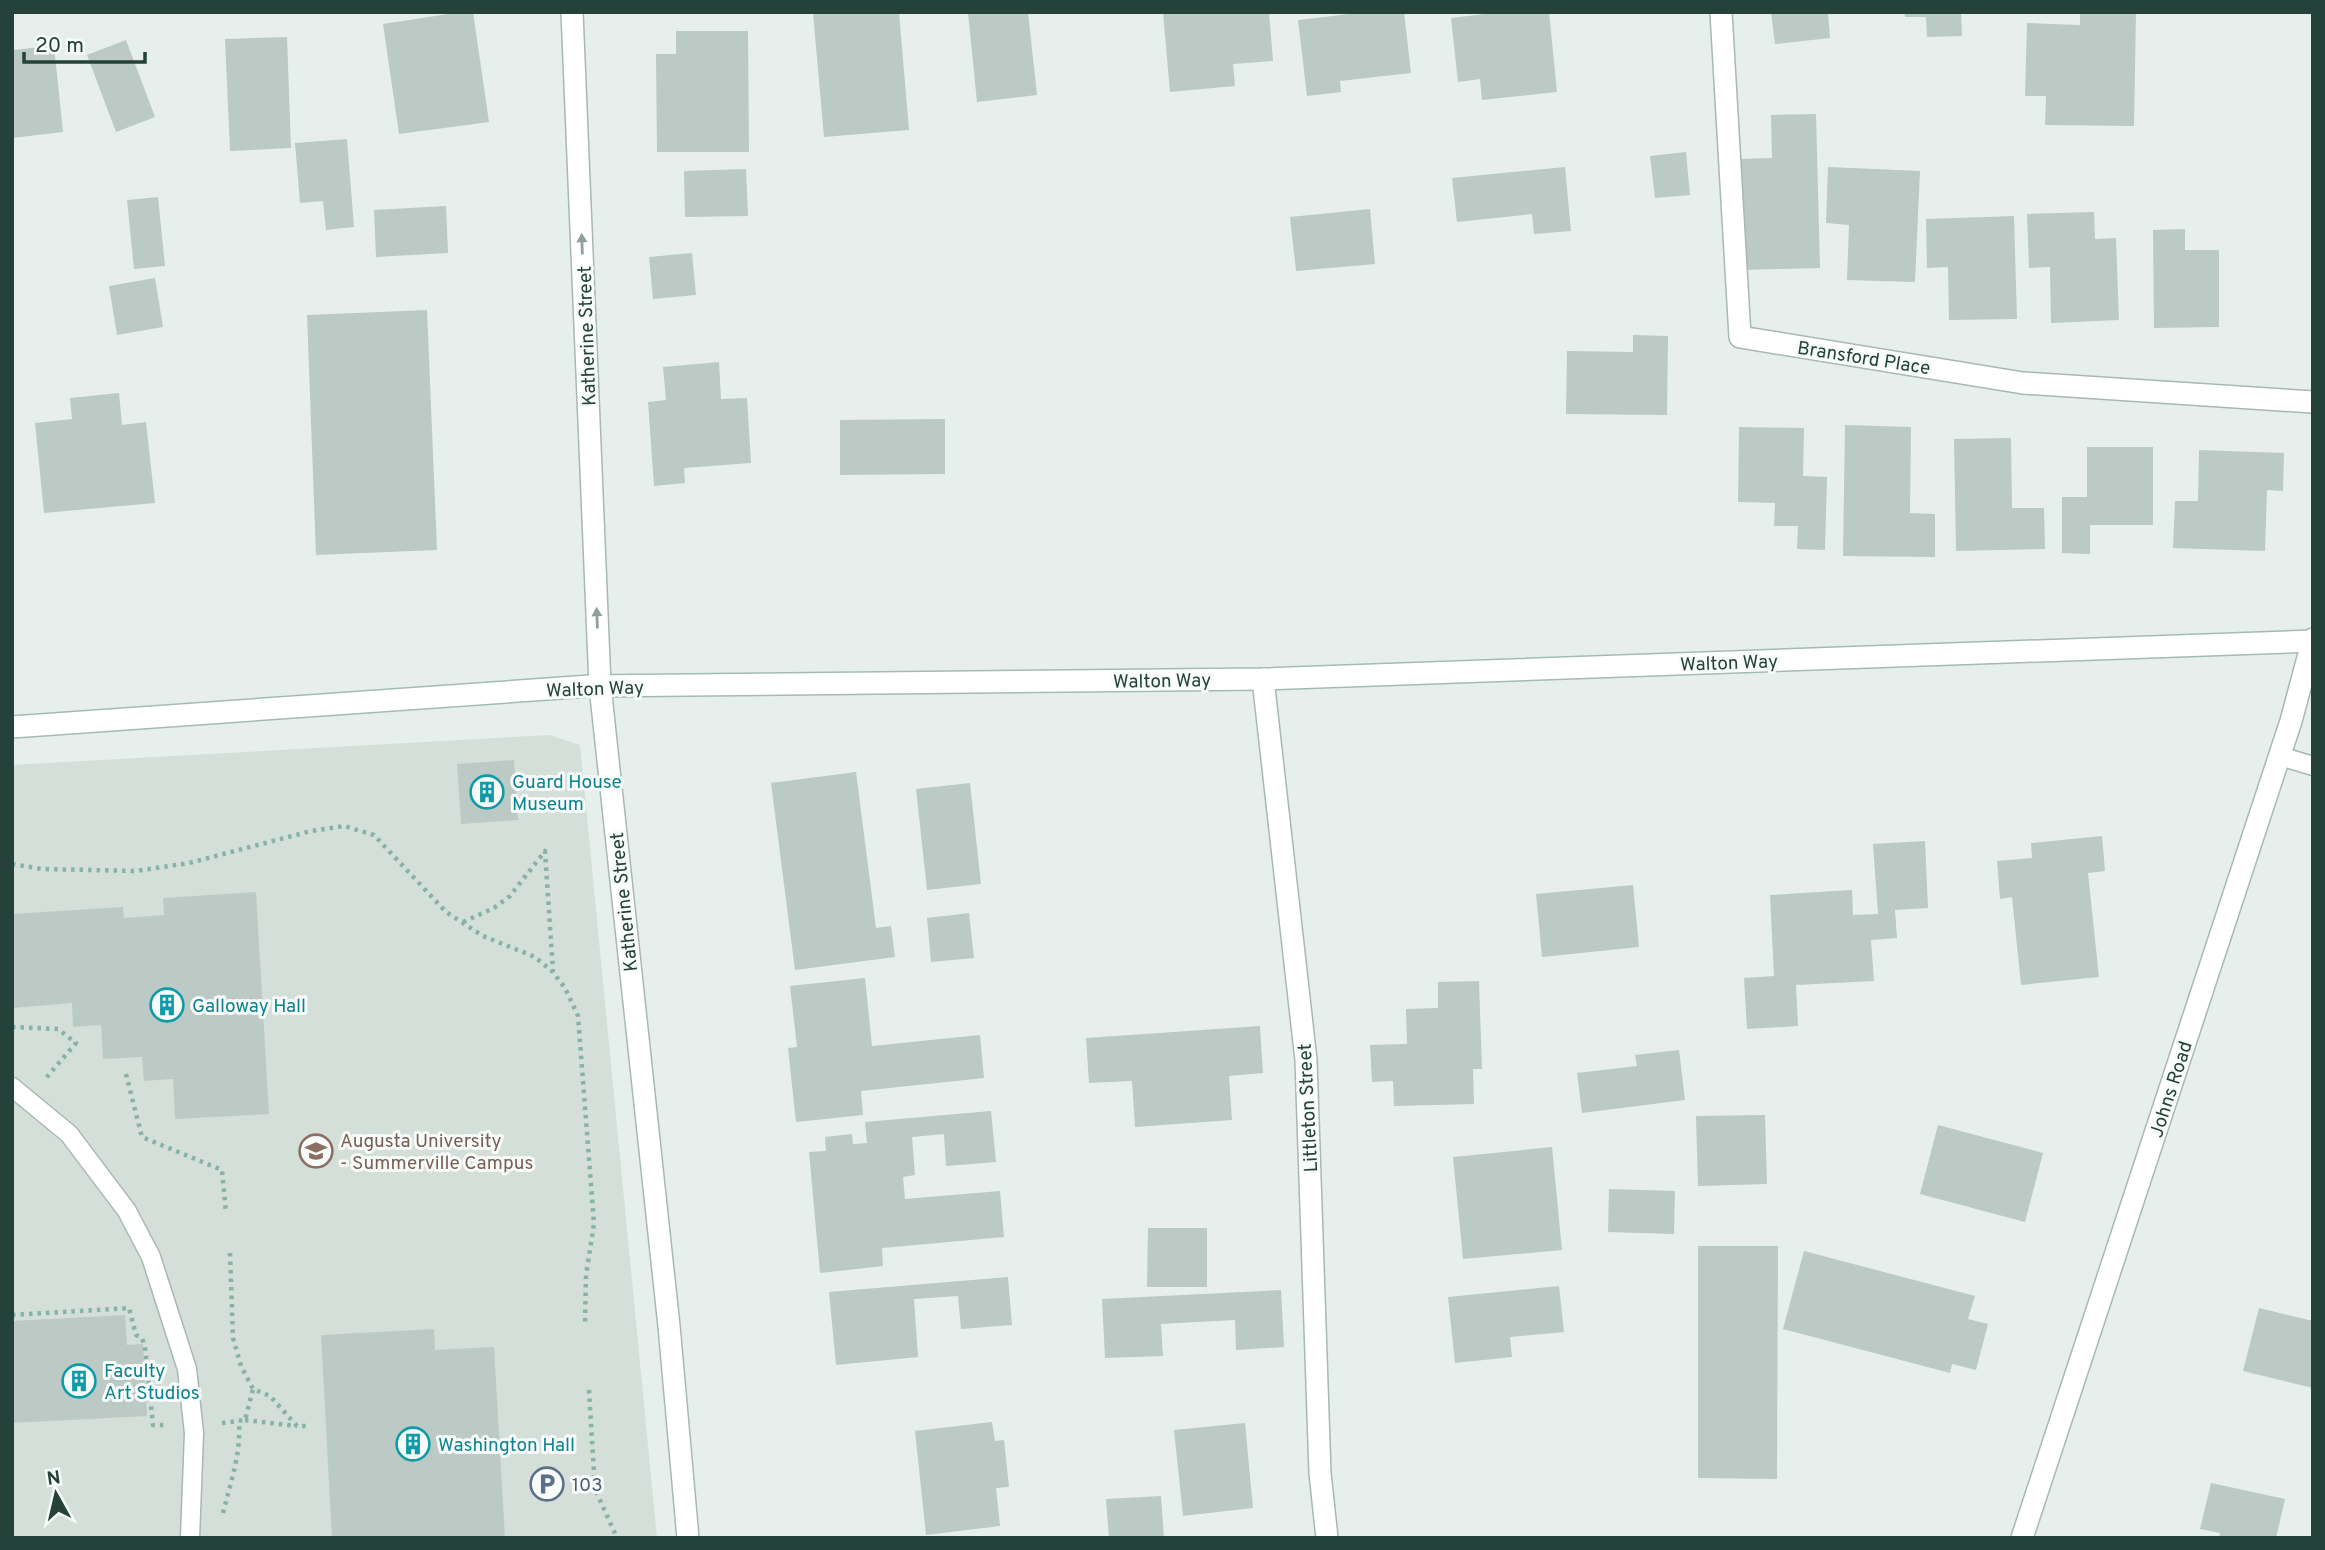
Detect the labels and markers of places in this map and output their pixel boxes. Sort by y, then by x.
place label: Guard House Museum [512,771,622,817]
building icon: Guard House Museum [468,773,506,811]
building icon: Galloway Hall [148,986,186,1024]
place label: Galloway Hall [192,995,306,1019]
place label: Augusta University - Summerville Campus [340,1130,533,1176]
school or university icon: Augusta University - Summerville Campus [297,1132,335,1170]
place label: Faculty Art Studios [104,1360,200,1406]
building icon: Faculty Art Studios [60,1362,98,1400]
building icon: Washington Hall [394,1425,432,1463]
place label: Washington Hall [438,1434,575,1458]
parking icon: 103 [528,1465,566,1503]
place label: 103 [572,1474,603,1498]

